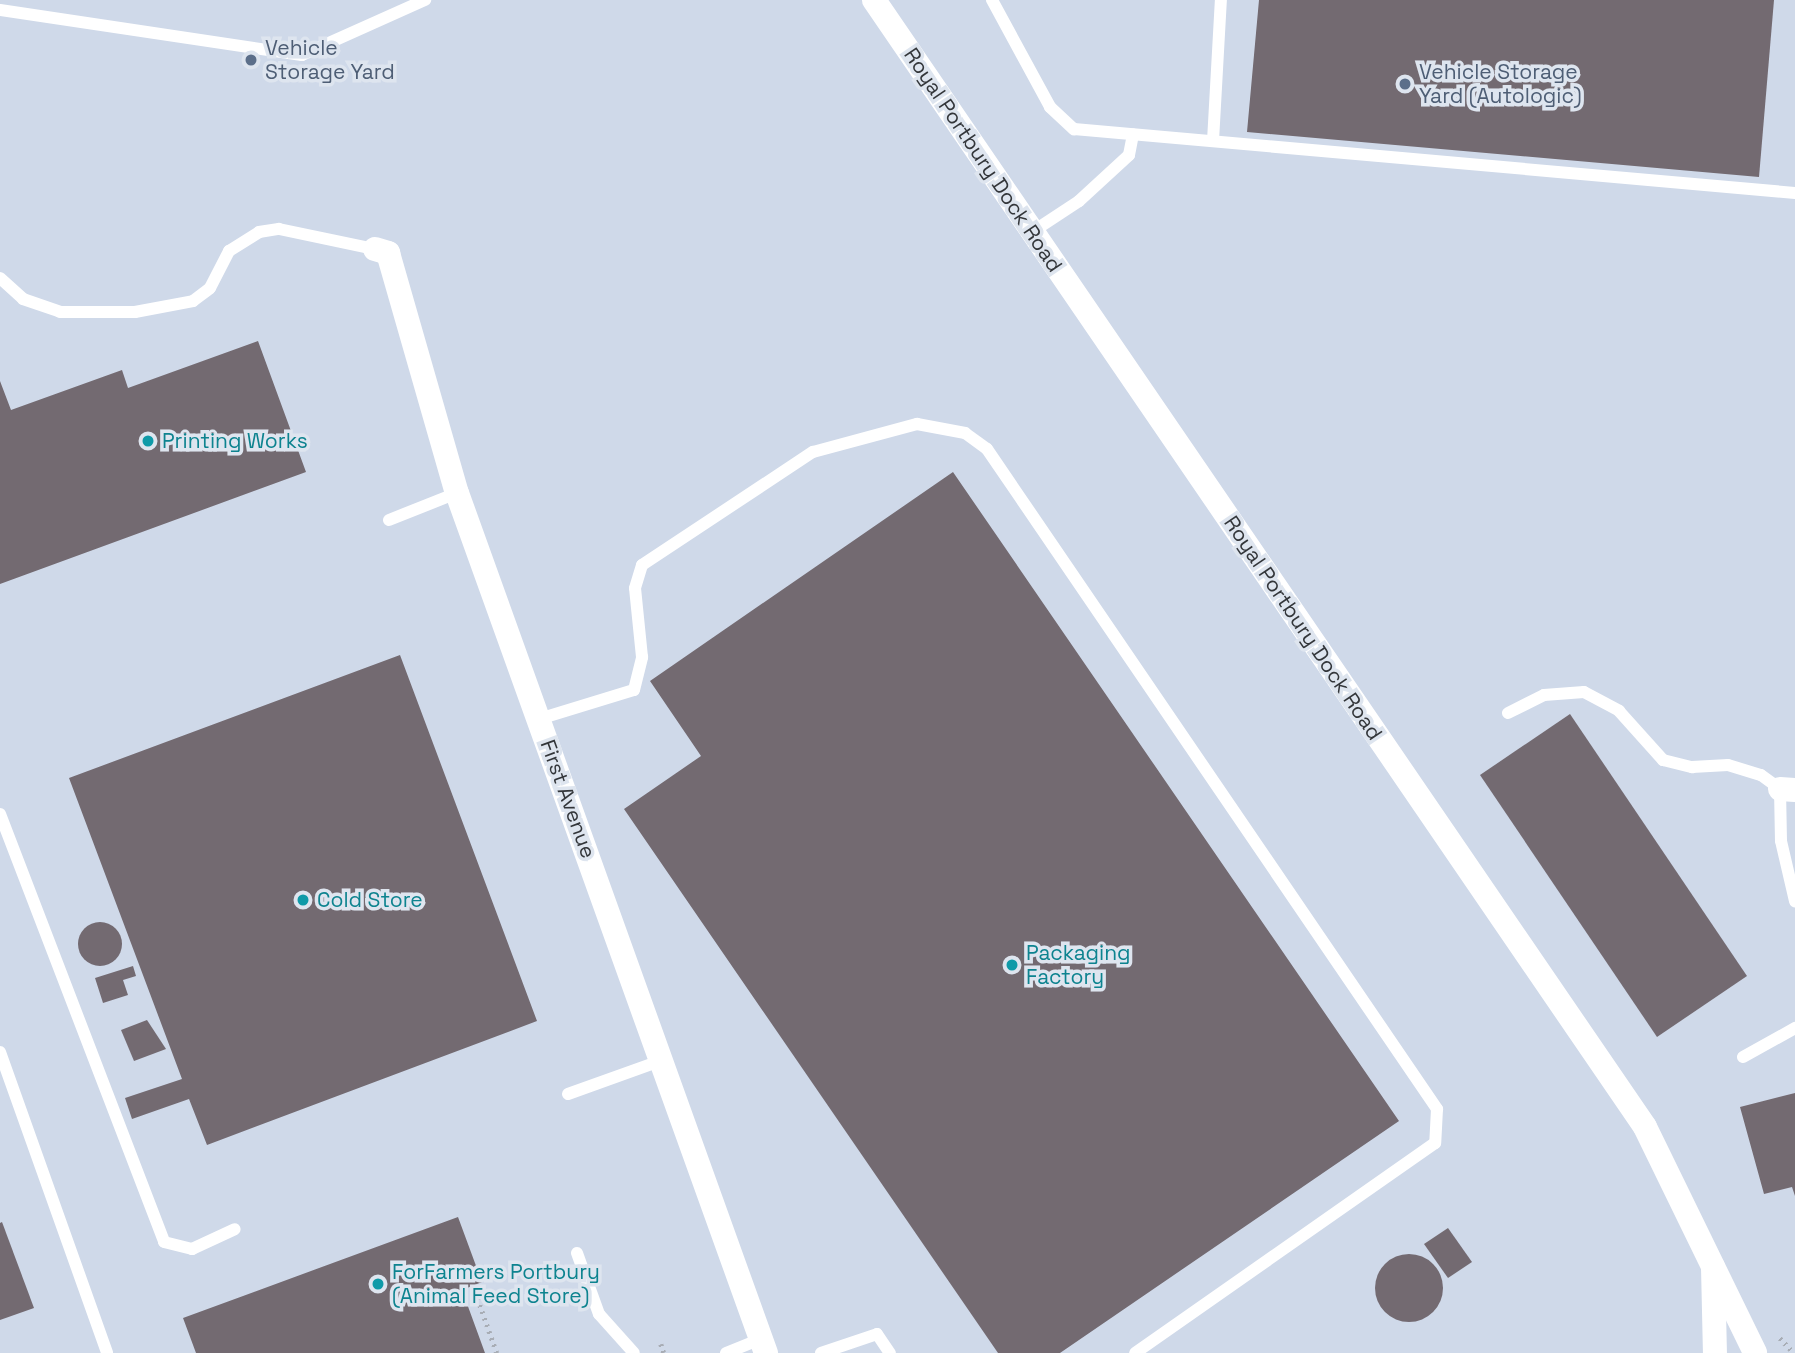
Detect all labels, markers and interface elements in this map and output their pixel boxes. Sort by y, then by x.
place label: Vehicle Storage Yard [265,35,395,85]
street label: Royal Portbury Dock Road [899,43,1067,277]
marker: Vehicle Storage Yard [243,52,259,68]
place label: Vehicle Storage Yard (Autologic) [1419,59,1582,109]
marker: Vehicle Storage Yard (Autologic) [1397,76,1413,92]
place label: Printing Works [162,428,308,454]
marker: Printing Works [140,433,156,449]
street label: Royal Portbury Dock Road [1219,511,1387,745]
street label: First Avenue [535,736,601,862]
place label: Cold Store [317,887,423,913]
marker: Cold Store [295,892,311,908]
place label: Packaging Factory [1026,940,1131,990]
marker: Packaging Factory [1004,957,1020,973]
place label: ForFarmers Portbury (Animal Feed Store) [392,1259,600,1309]
marker: ForFarmers Portbury (Animal Feed Store) [370,1276,386,1292]

